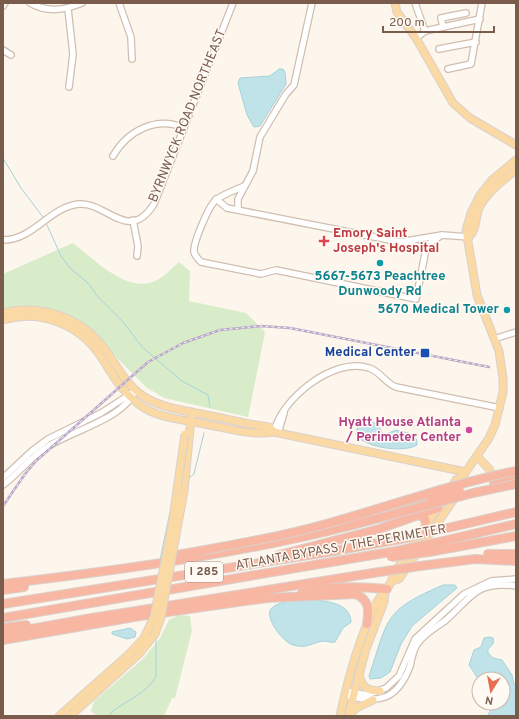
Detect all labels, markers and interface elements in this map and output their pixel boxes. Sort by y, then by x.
scale bar [383,8,494,34]
text: 200 m [389,15,425,31]
street label: BYRNWYCK ROAD NORTHEAST [146,27,230,205]
place label: Emory Saint Joseph's Hospital [333,226,439,257]
marker: Emory Saint Joseph's Hospital [318,235,330,247]
marker: 5667-5673 Peachtree Dunwoody Rd [375,258,385,268]
place label: 5667-5673 Peachtree Dunwoody Rd [315,269,445,300]
place label: 5670 Medical Tower [378,302,500,318]
marker: 5670 Medical Tower [502,305,512,315]
place label: Medical Center [325,345,417,361]
marker: Medical Center [419,347,431,359]
place label: Hyatt House Atlanta / Perimeter Center [338,415,462,446]
marker: Hyatt House Atlanta / Perimeter Center [464,425,474,435]
street label: ATLANTA BYPASS / THE PERIMETER [234,522,448,574]
road number: I 285 [185,562,223,582]
north arrow [471,671,511,711]
text: N [484,692,494,707]

